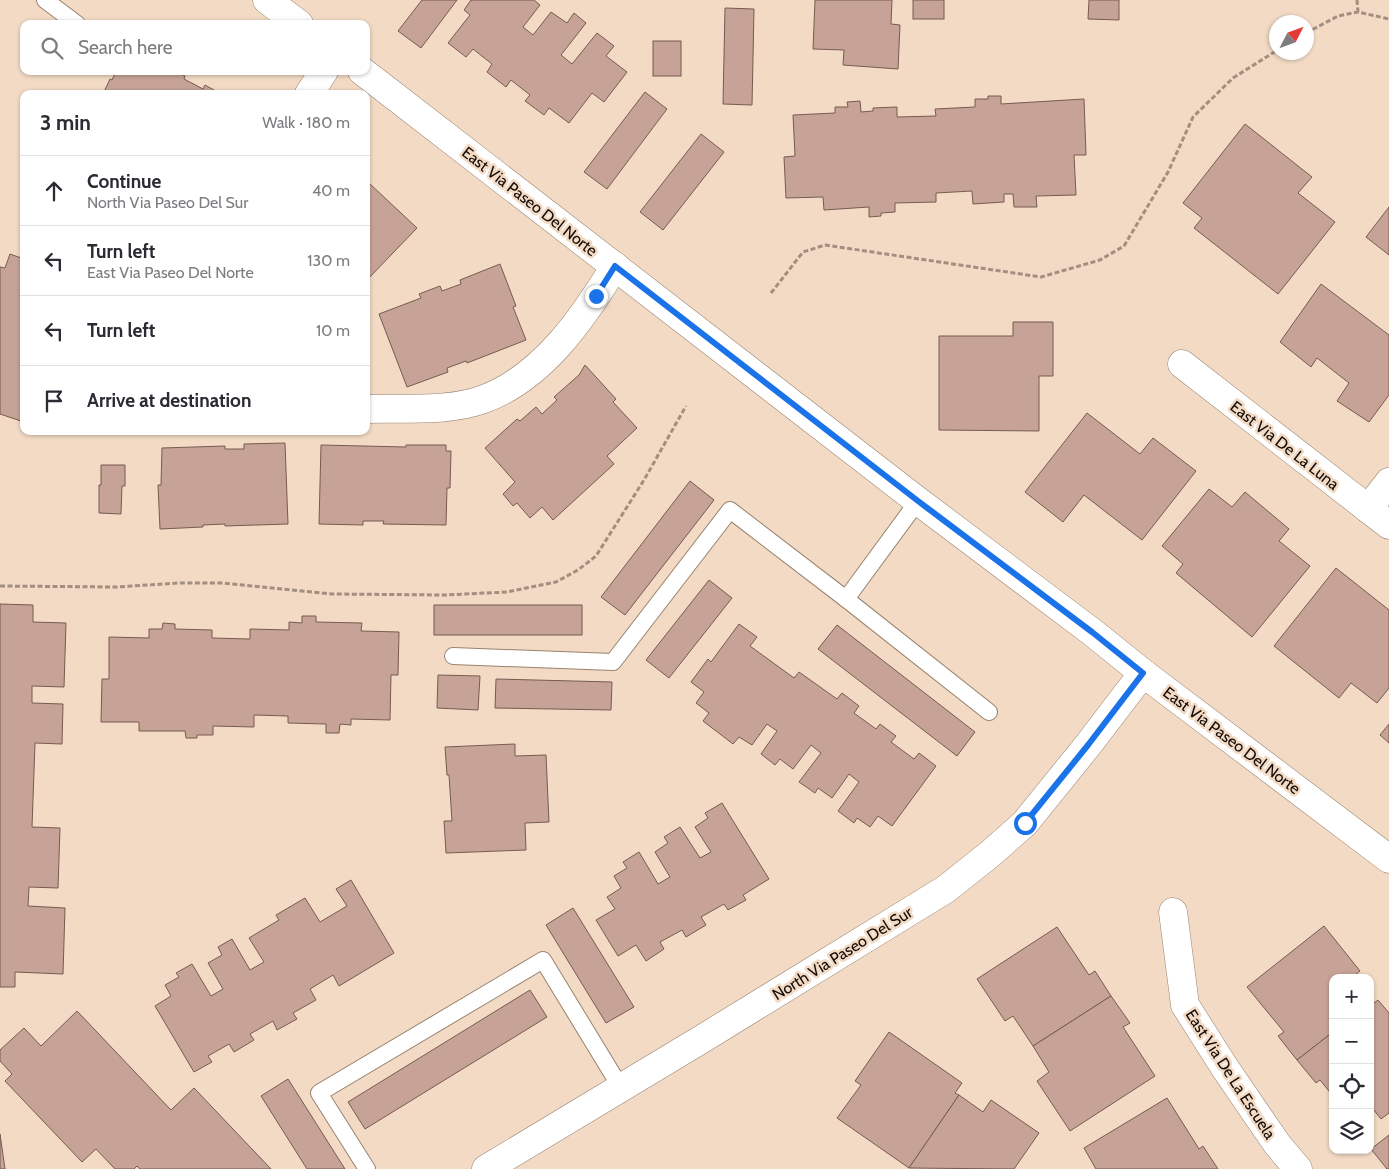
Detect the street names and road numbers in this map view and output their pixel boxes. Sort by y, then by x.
street label: East Via Paseo Del Norte [458,143,601,260]
street label: East Via De La Luna [1227,397,1343,494]
street label: East Via Paseo Del Norte [1159,683,1304,798]
street label: North Via Paseo Del Sur [769,902,916,1004]
street label: East Via De La Escuela [1182,1006,1280,1143]

